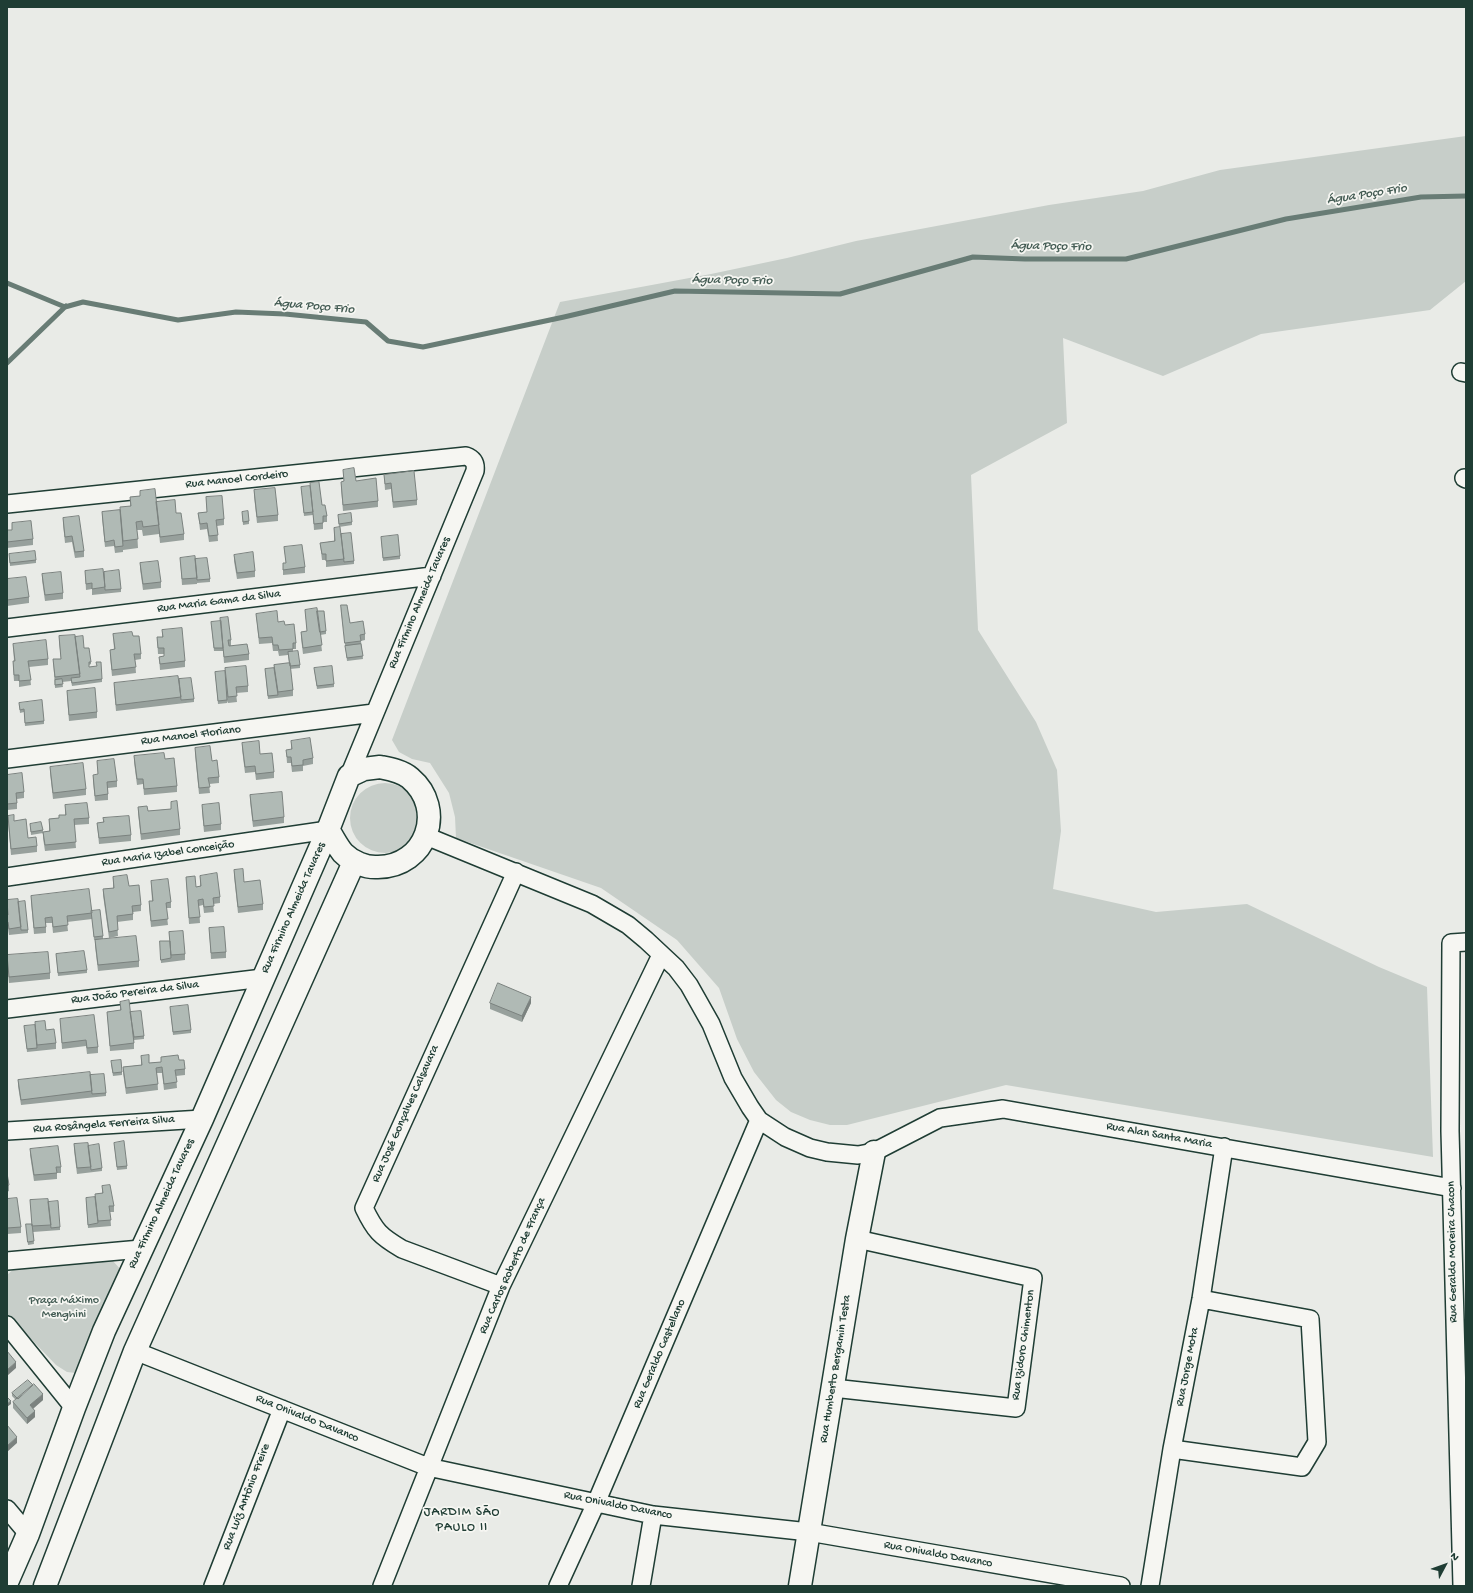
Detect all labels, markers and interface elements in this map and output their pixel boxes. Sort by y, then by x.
water label: Água Poço Frio [1326,181,1408,209]
water label: Água Poço Frio [1011,238,1091,256]
water label: Água Poço Frio [692,272,772,290]
water label: Água Poço Frio [273,296,355,318]
street label: Rua Manoel Cordeiro [185,467,289,493]
street label: Rua Firmino Almeida Tavares [386,535,454,671]
street label: Rua Maria Gama da Silva [156,587,282,617]
street label: Rua Manoel Floriano [140,723,242,749]
street label: Rua Maria Izabel Conceição [101,838,235,870]
street label: Rua Firmino Almeida Tavares [259,840,329,976]
street label: Rua João Pereira da Silva [70,978,200,1008]
street label: Rua José Gonçalves Calsavara [369,1043,443,1185]
street label: Rua Rosângela Ferreira Silva [33,1113,175,1137]
street label: Rua Alan Santa Maria [1105,1120,1213,1152]
street label: Rua Firmino Almeida Tavares [125,1137,199,1271]
street label: Rua Geraldo Moreira Chacon [1445,1181,1461,1323]
street label: Rua Carlos Roberto de França [476,1196,550,1336]
street label: Rua Izidoro Chimenton [1009,1289,1039,1401]
park label: Praça Máximo Menghini [29,1294,99,1322]
street label: Rua Humberto Bergamin Testa [817,1294,855,1444]
street label: Rua Geraldo Castellano [630,1297,690,1411]
street label: Rua Jorge Mota [1173,1326,1203,1408]
street label: Rua Onivaldo Davanco [253,1392,361,1446]
street label: Rua Luíz Antônio Freire [220,1442,274,1552]
street label: Rua Onivaldo Davanco [563,1488,673,1524]
district label: JARDIM SÃO PAULO II [424,1505,500,1536]
street label: Rua Onivaldo Davanco [883,1538,993,1572]
north arrow [1425,1545,1465,1585]
text: N [1447,1550,1461,1564]

